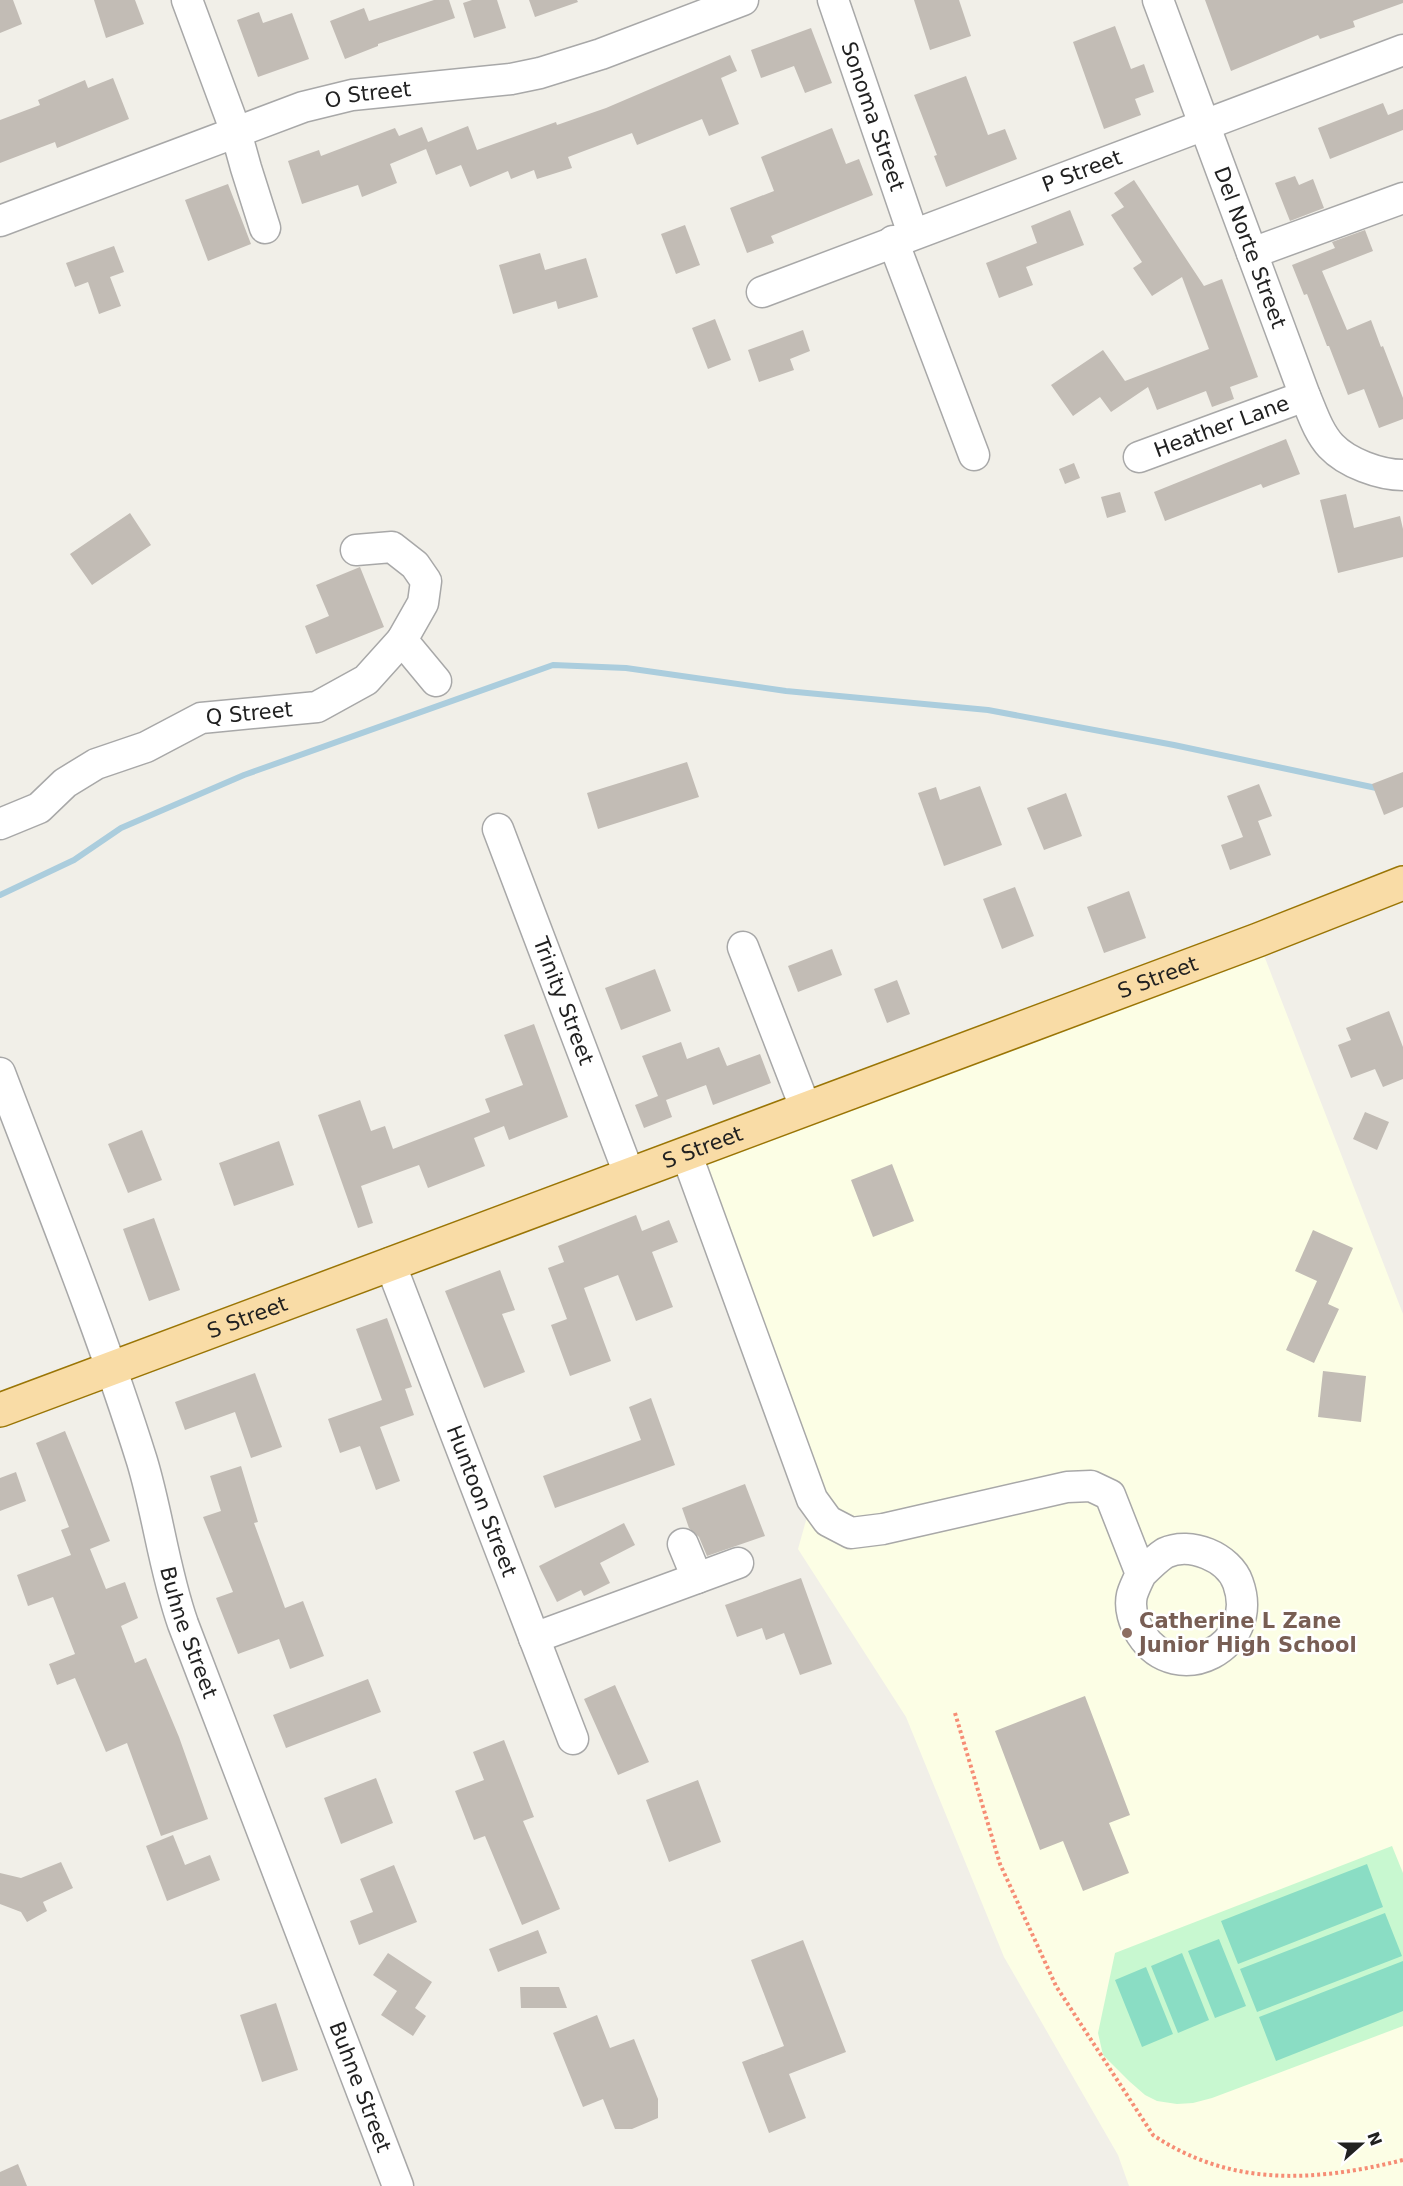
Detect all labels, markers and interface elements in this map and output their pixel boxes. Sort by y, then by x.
street label: Sonoma Street [836,39,909,194]
street label: O Street [322,77,412,113]
street label: P Street [1039,145,1125,197]
street label: Del Norte Street [1209,163,1291,332]
street label: Heather Lane [1151,391,1292,462]
street label: Q Street [205,697,294,729]
street label: Trinity Street [528,933,598,1068]
street label: S Street [1114,952,1201,1003]
street label: S Street [659,1122,746,1173]
street label: S Street [204,1292,291,1344]
street label: Huntoon Street [442,1422,521,1580]
street label: Buhne Street [155,1564,222,1702]
place label: Catherine L Zane Junior High School [1137,1609,1357,1657]
marker: Catherine L Zane Junior High School [1120,1626,1134,1640]
street label: Buhne Street [324,2018,396,2156]
north arrow [1331,2114,1391,2174]
text: N [1363,2129,1386,2148]

